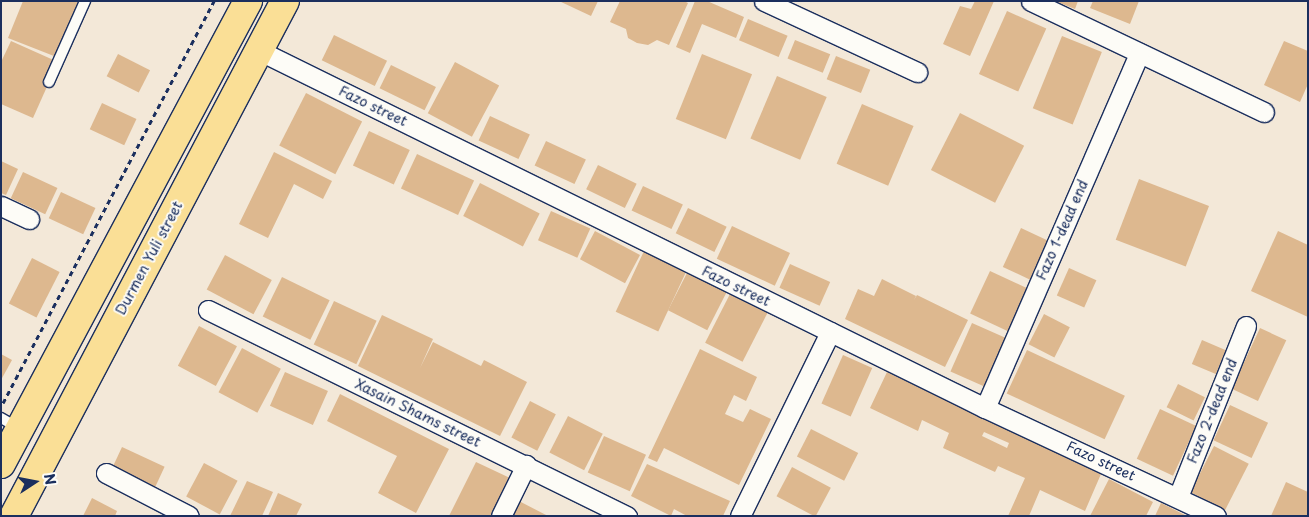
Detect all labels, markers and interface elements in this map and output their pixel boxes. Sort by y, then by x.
street label: Fazo street [336,82,410,130]
street label: Fazo 1-dead end [1032,177,1092,283]
street label: Durmen Yuli street [112,199,186,317]
street label: Fazo street [699,262,773,310]
street label: Fazo 2-dead end [1183,356,1241,466]
street label: Xasain Shams street [353,376,483,450]
street label: Fazo street [1064,438,1138,484]
north arrow [10,457,60,507]
text: N [39,472,62,486]

